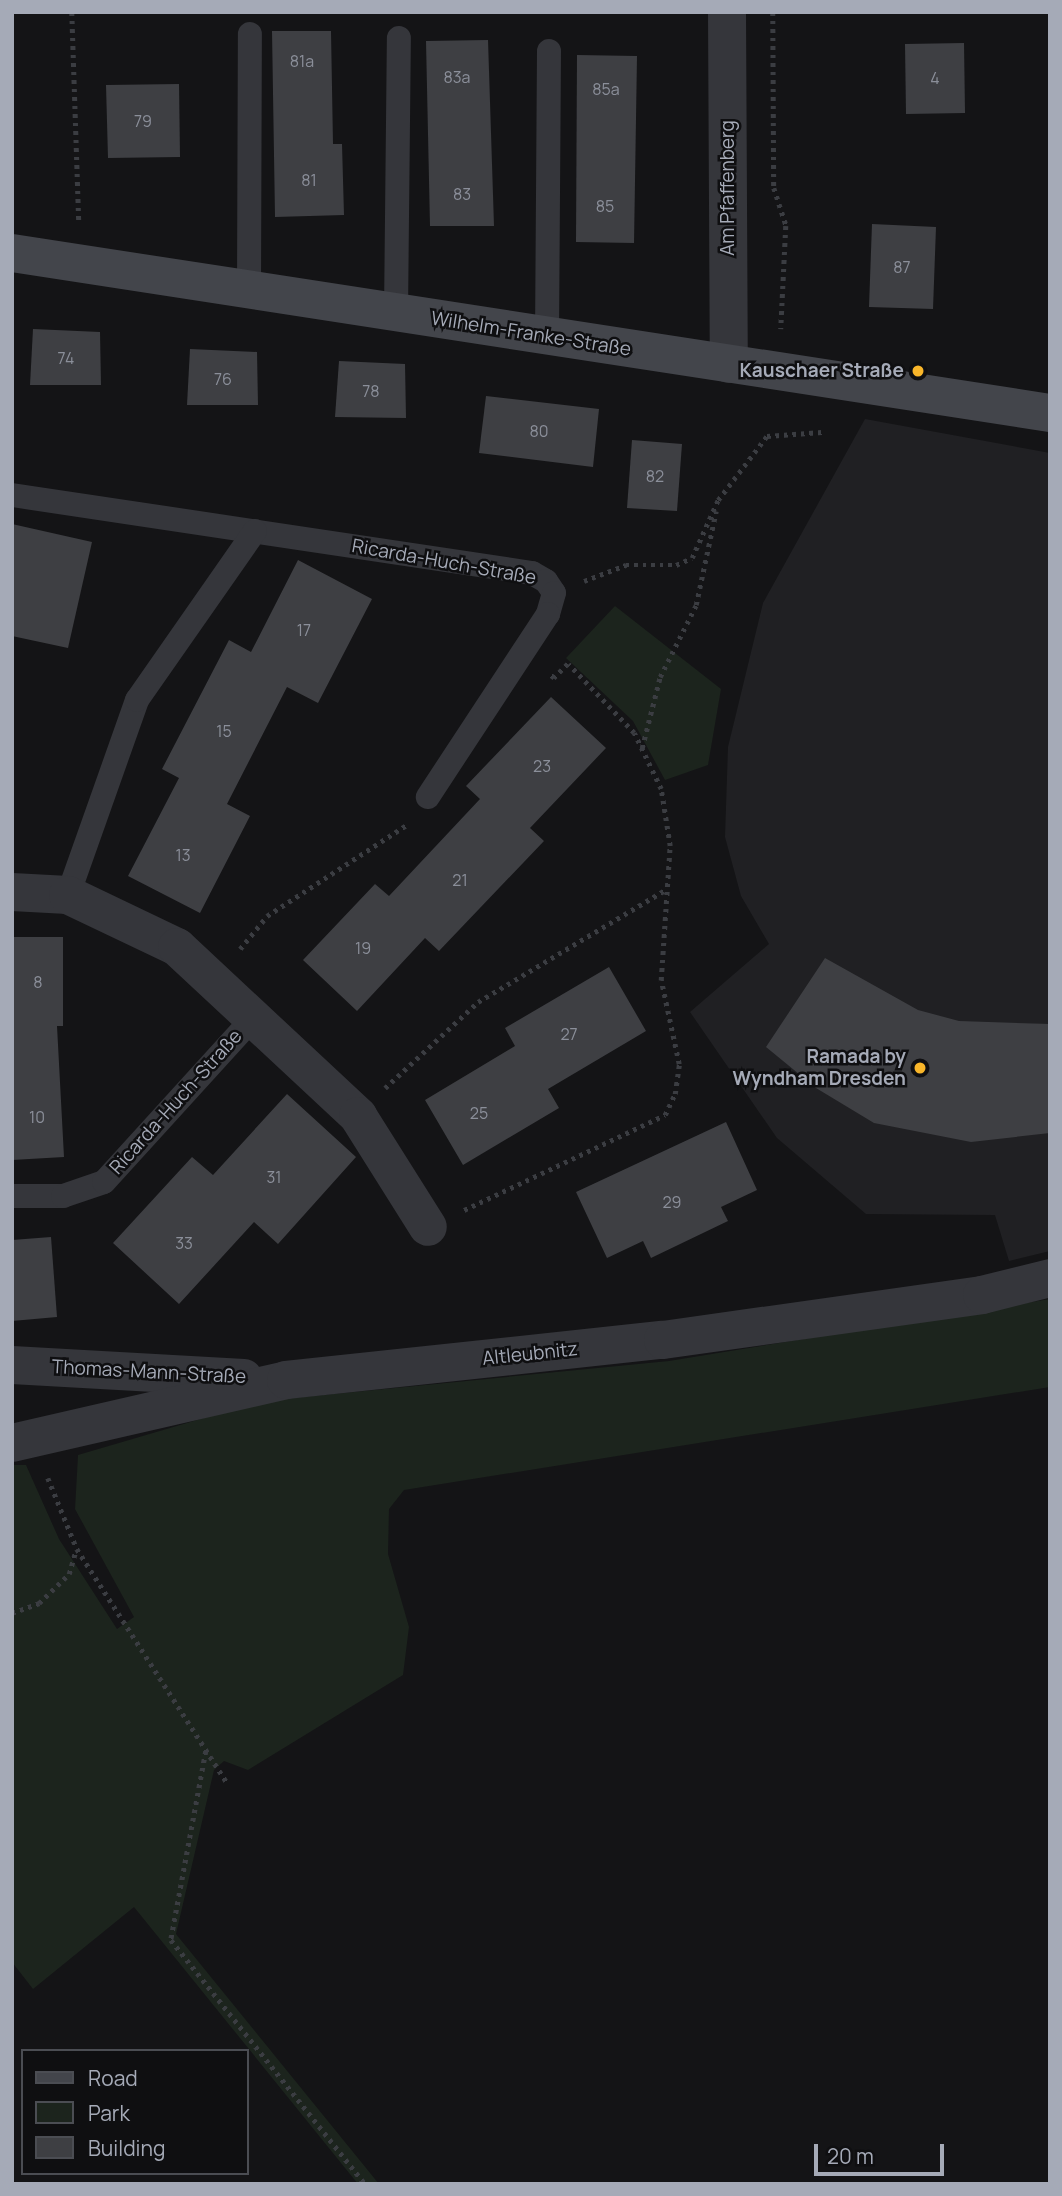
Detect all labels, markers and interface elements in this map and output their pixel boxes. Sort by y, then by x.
house number: 81a [290,51,314,71]
house number: 83a [443,67,471,87]
house number: 4 [930,68,940,88]
house number: 85a [592,79,620,99]
house number: 79 [134,111,152,131]
street label: Am Pfaffenberg [717,120,739,256]
house number: 81 [301,170,317,190]
house number: 83 [453,184,471,204]
house number: 85 [596,196,614,216]
house number: 87 [893,257,911,277]
street label: Wilhelm-Franke-Straße [429,307,633,361]
house number: 74 [58,348,74,368]
place label: Kauschaer Straße [740,360,904,382]
marker: Kauschaer Straße [910,363,926,379]
house number: 76 [214,369,232,389]
house number: 78 [362,381,380,401]
house number: 80 [529,421,549,441]
house number: 82 [646,466,664,486]
street label: Ricarda-Huch-Straße [350,535,538,589]
house number: 17 [297,620,311,640]
house number: 15 [216,721,232,741]
house number: 23 [533,756,551,776]
house number: 13 [175,845,191,865]
house number: 21 [452,870,468,890]
house number: 19 [355,938,371,958]
house number: 8 [33,972,43,992]
house number: 27 [560,1024,578,1044]
street label: Ricarda-Huch-Straße [105,1025,247,1179]
place label: Ramada by Wyndham Dresden [732,1046,906,1090]
marker: Ramada by Wyndham Dresden [912,1060,928,1076]
house number: 25 [470,1103,488,1123]
house number: 10 [29,1107,45,1127]
house number: 31 [266,1167,282,1187]
house number: 29 [662,1192,682,1212]
house number: 33 [175,1233,193,1253]
street label: Altleubnitz [481,1338,579,1370]
street label: Thomas-Mann-Straße [51,1356,247,1388]
legend [21,2049,248,2175]
text: Road [88,2064,138,2092]
text: Park [88,2099,130,2127]
scale bar [817,2130,946,2174]
text: Building [88,2134,165,2162]
text: 20 m [827,2142,874,2170]

